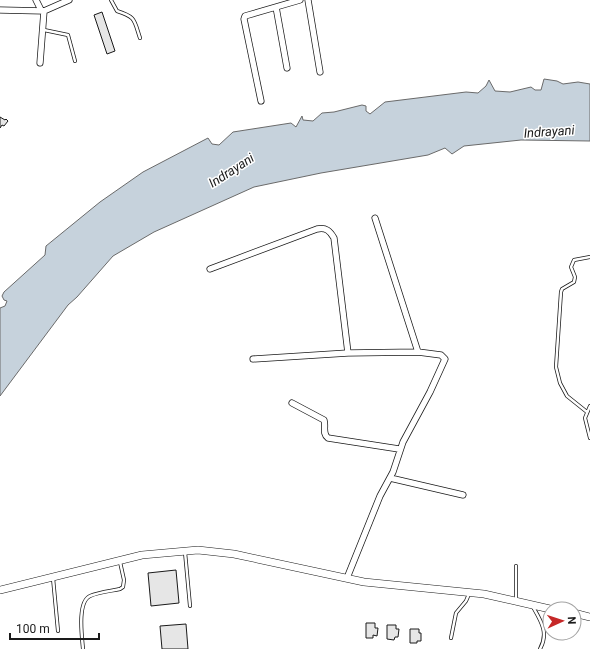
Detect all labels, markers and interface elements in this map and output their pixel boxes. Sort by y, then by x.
water label: Indrayani [523,122,576,141]
water label: Indrayani [206,150,258,191]
north arrow [542,601,582,641]
scale bar [10,615,99,641]
text: N [565,616,578,625]
text: 100 m [16,622,50,636]

